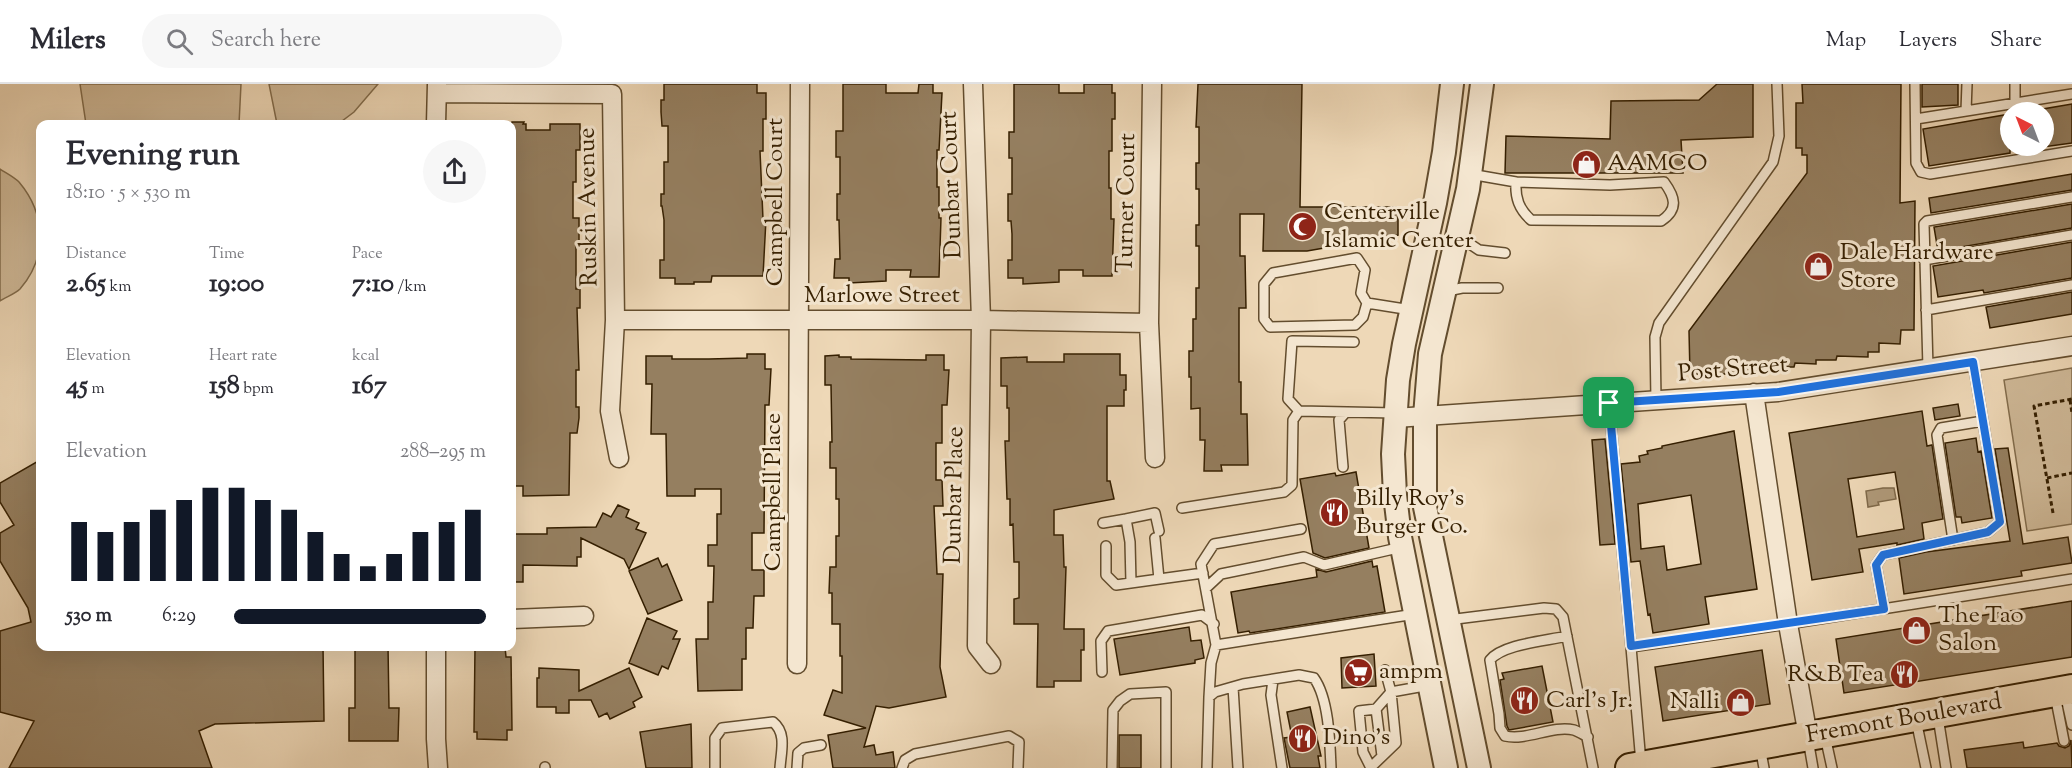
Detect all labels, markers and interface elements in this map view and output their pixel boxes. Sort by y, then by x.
search box [142,14,562,68]
text: Milers [30,21,106,61]
icon: search [163,25,196,58]
text: Search here [211,25,321,57]
text: Map [1826,26,1866,56]
text: Layers [1899,26,1957,56]
text: Share [1990,26,2042,56]
north arrow [2000,102,2054,156]
map controls [2000,102,2054,156]
street label: Dunbar Court [932,111,972,259]
street label: Campbell Court [759,118,793,286]
street label: Ruskin Avenue [571,127,607,287]
text: Evening run [66,132,240,180]
street label: Turner Court [1109,133,1145,273]
button: share [423,140,486,203]
place label: AAMCO [1607,147,1708,181]
shop icon: AAMCO [1570,148,1602,180]
text: 18:10 · 5 × 530 m [66,179,191,208]
place label: Centerville Islamic Center [1324,196,1474,258]
mosque icon: Centerville Islamic Center [1287,211,1319,243]
place label: Dale Hardware Store [1840,236,1994,298]
text: Distance [66,243,126,266]
text: Time [209,243,245,266]
text: Pace [352,243,383,266]
shop icon: Dale Hardware Store [1803,251,1835,283]
text: 2.65 [66,266,106,303]
text: 19:00 [209,266,264,303]
text: 7:10 [352,266,394,303]
text: km [106,276,131,299]
text: /km [394,276,426,299]
street label: Marlowe Street [804,279,960,313]
text: Elevation [66,345,131,368]
text: Heart rate [209,345,277,368]
text: kcal [352,345,380,368]
street label: Post Street [1677,348,1789,392]
text: 45 [66,368,88,405]
text: 158 [209,368,240,405]
text: 167 [352,368,387,405]
pin [1583,377,1634,428]
text: m [88,378,105,401]
text: bpm [240,378,274,401]
icon: arrive [1592,386,1625,419]
street label: Campbell Place [757,413,791,571]
street label: Dunbar Place [937,426,973,564]
text: Elevation [66,438,147,467]
text: 288–295 m [400,438,486,467]
place label: Billy Roy's Burger Co. [1356,482,1468,544]
restaurant icon: Billy Roy's Burger Co. [1319,497,1351,529]
place label: The Tao Salon [1938,599,2024,661]
text: 530 m [66,602,112,631]
text: 6:29 [162,602,196,631]
shop icon: The Tao Salon [1901,614,1933,646]
place label: ampm [1379,655,1443,689]
supermarket icon: ampm [1342,656,1374,688]
place label: R&B Tea [1787,658,1884,692]
restaurant icon: R&B Tea [1889,659,1921,691]
place label: Carl's Jr. [1546,684,1633,718]
restaurant icon: Carl's Jr. [1509,685,1541,717]
place label: Nalli [1670,685,1720,719]
street label: Fremont Boulevard [1803,685,2005,753]
shop icon: Nalli [1725,686,1757,718]
place label: Dino's [1323,721,1390,755]
restaurant icon: Dino's [1286,722,1318,754]

